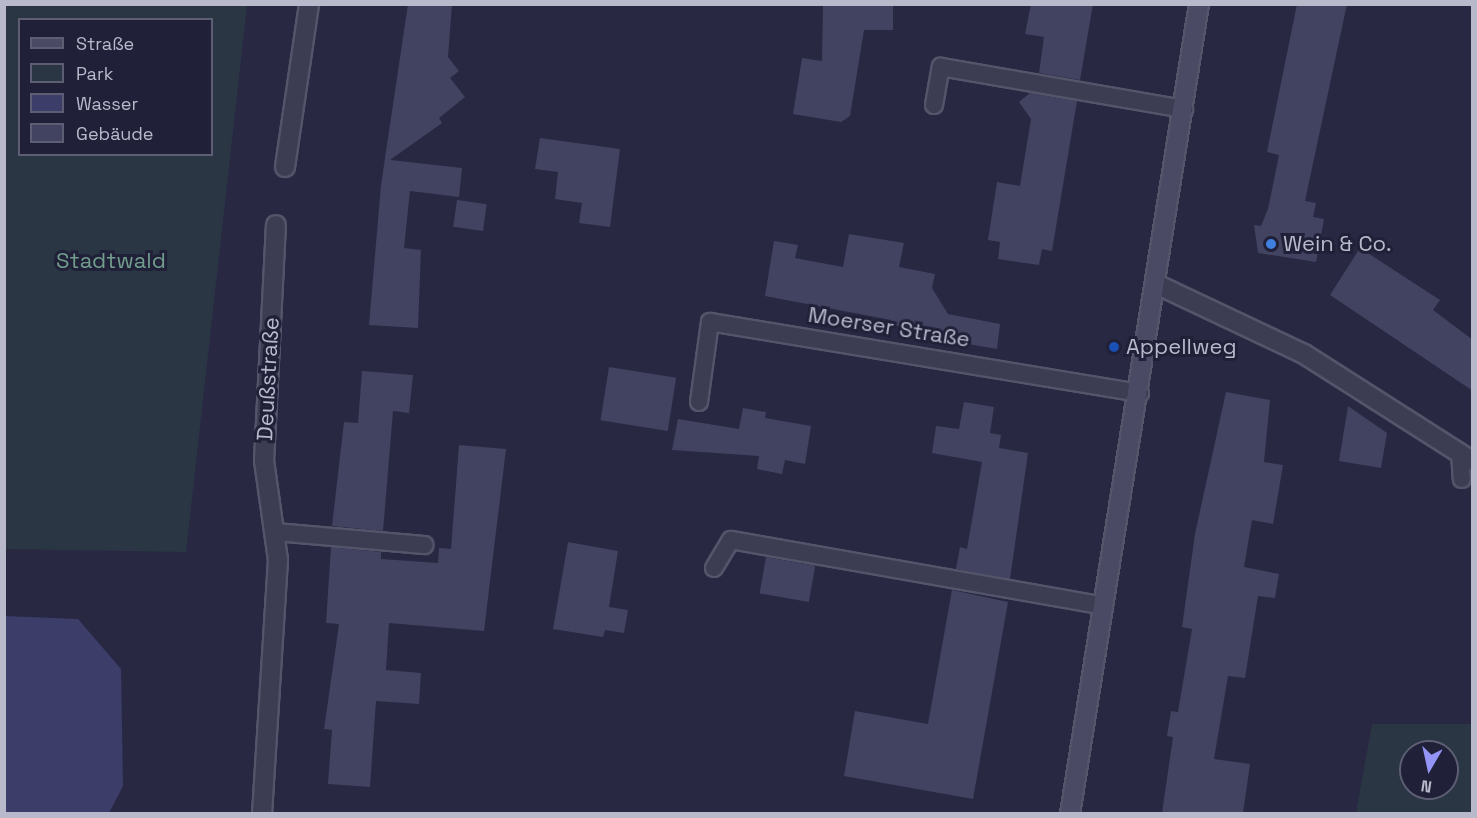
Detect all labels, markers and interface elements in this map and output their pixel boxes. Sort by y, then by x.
legend [18,18,213,156]
text: Straße [76,32,134,55]
text: Park [76,62,113,85]
text: Wasser [76,92,138,115]
text: Gebäude [76,122,154,145]
place label: Wein & Co. [1283,231,1392,257]
marker: Wein & Co. [1264,237,1278,251]
park label: Stadtwald [56,248,166,274]
street label: Moerser Straße [806,301,972,353]
street label: Deußstraße [252,317,284,441]
place label: Appellweg [1126,334,1237,360]
marker: Appellweg [1107,340,1121,354]
north arrow [1399,740,1459,800]
text: N [1419,775,1433,798]

